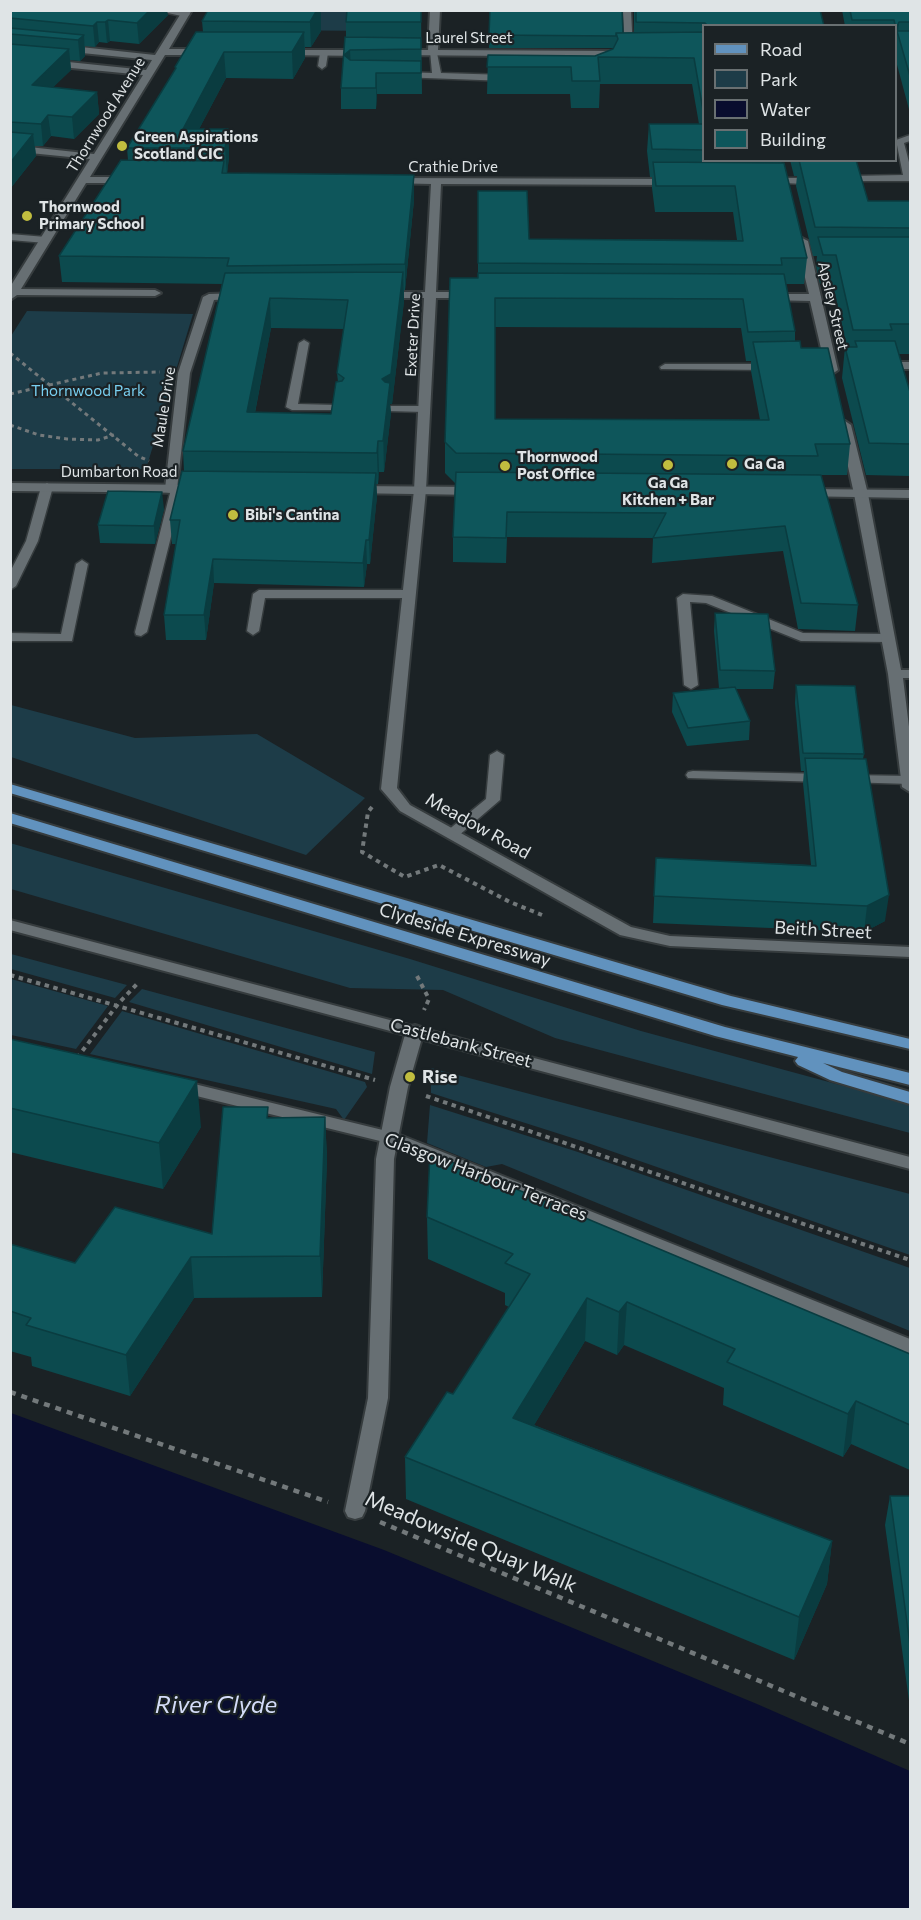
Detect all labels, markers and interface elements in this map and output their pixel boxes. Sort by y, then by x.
legend [702,24,897,162]
street label: Laurel Street [425,29,513,47]
text: Road [760,38,802,60]
street label: Thornwood Avenue [63,54,149,176]
text: Park [760,68,798,90]
text: Water [760,98,811,120]
place label: Green Aspirations Scotland CIC [134,128,258,163]
text: Building [760,128,826,150]
marker: Green Aspirations Scotland CIC [115,139,129,153]
street label: Crathie Drive [408,158,498,176]
place label: Thornwood Primary School [39,198,144,233]
marker: Thornwood Primary School [20,209,34,223]
street label: Apsley Street [814,260,852,352]
street label: Exeter Drive [402,293,424,377]
street label: Maule Drive [149,365,179,449]
park label: Thornwood Park [31,382,145,400]
place label: Thornwood Post Office [517,448,598,483]
place label: Ga Ga [744,455,785,473]
marker: Ga Ga [725,457,739,471]
marker: Ga Ga Kitchen + Bar [661,458,675,472]
marker: Thornwood Post Office [498,459,512,473]
street label: Dumbarton Road [61,463,177,481]
place label: Ga Ga Kitchen + Bar [622,474,714,509]
place label: Bibi's Cantina [245,506,339,524]
marker: Bibi's Cantina [226,508,240,522]
street label: Meadow Road [422,788,534,864]
street label: Clydeside Expressway [377,899,553,971]
street label: Beith Street [774,917,872,943]
street label: Castlebank Street [388,1014,534,1072]
place label: Rise [422,1066,457,1088]
marker: Rise [403,1070,417,1084]
street label: Glasgow Harbour Terraces [382,1128,590,1226]
street label: Meadowside Quay Walk [361,1486,581,1598]
water label: River Clyde [155,1691,277,1719]

